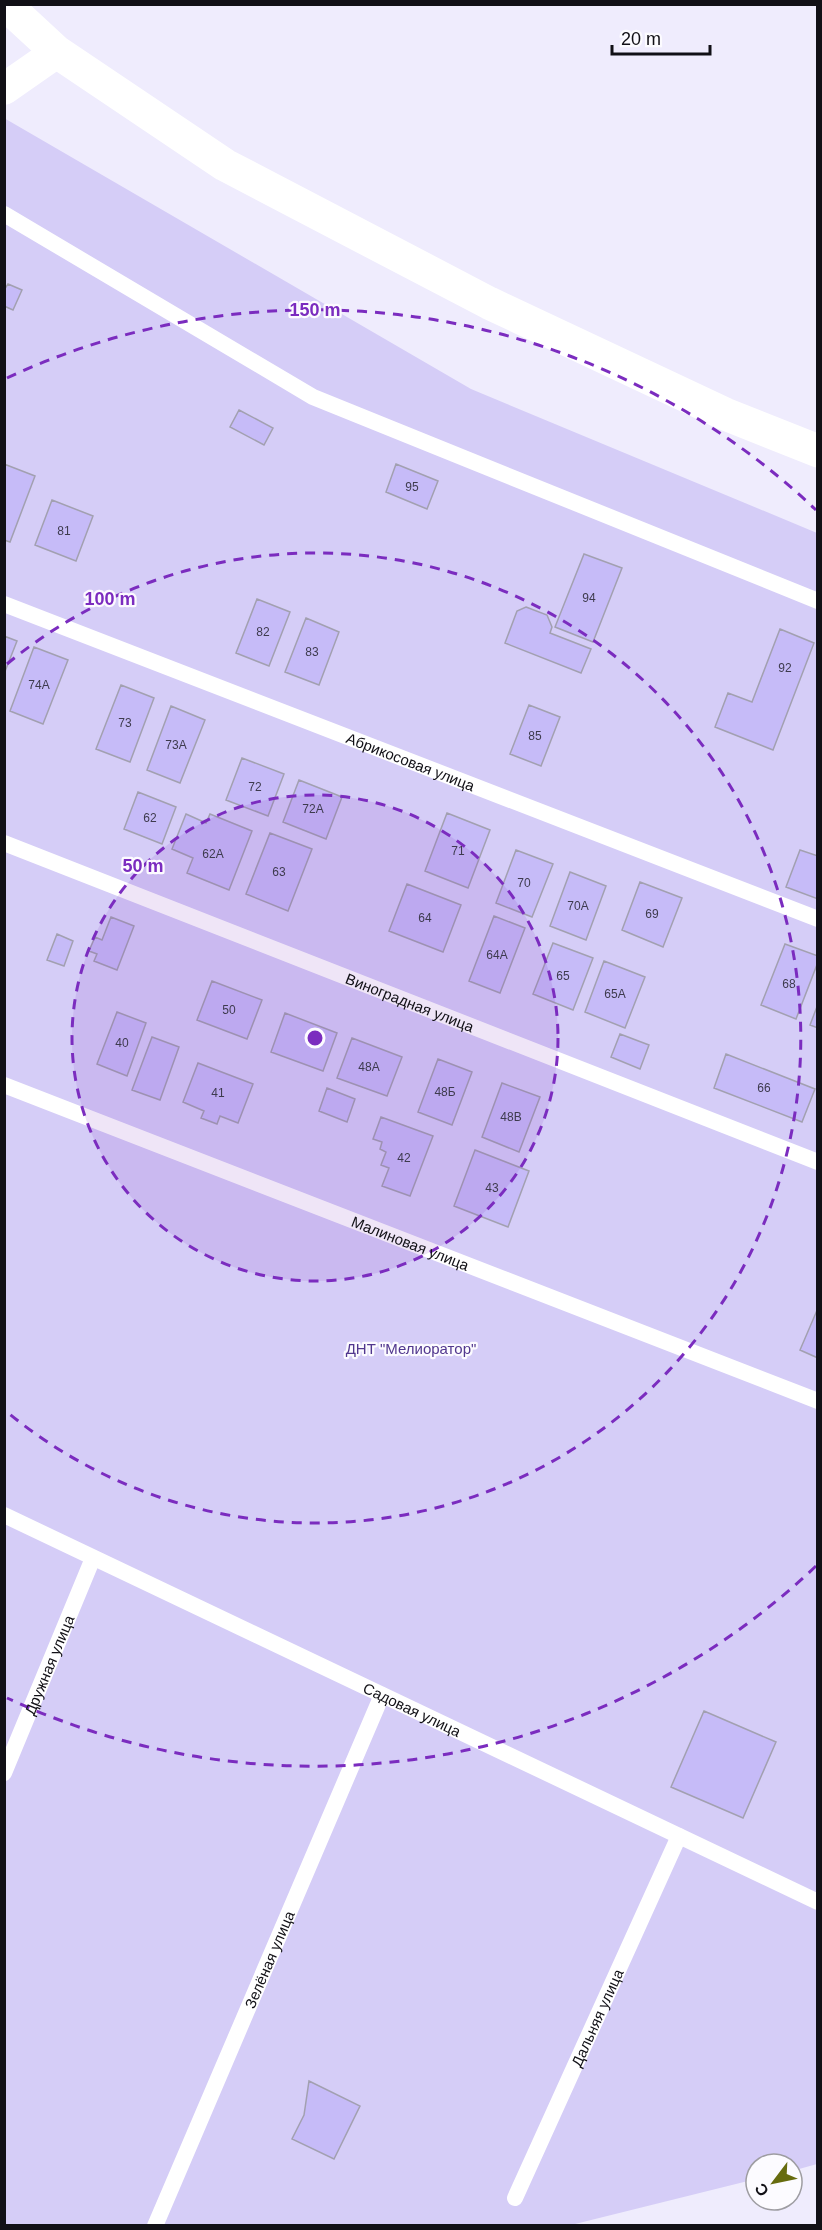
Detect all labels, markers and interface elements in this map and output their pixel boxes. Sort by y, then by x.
scale bar [612,18,710,56]
text: 20 m [621,29,661,49]
text: 150 m [289,300,341,320]
house number: 95 [405,480,419,494]
house number: 81 [57,524,71,538]
text: 100 m [84,589,136,609]
house number: 94 [582,591,596,605]
house number: 82 [256,625,270,639]
house number: 83 [305,645,319,659]
house number: 92 [778,661,792,675]
house number: 74А [28,678,50,692]
house number: 73 [118,716,132,730]
street label: Абрикосовая улица [344,729,478,794]
house number: 85 [528,729,542,743]
house number: 73А [165,738,187,752]
house number: 72 [248,780,262,794]
house number: 72А [302,802,324,816]
house number: 62 [143,811,157,825]
house number: 71 [451,844,465,858]
house number: 62А [202,847,224,861]
text: 50 m [122,856,164,876]
house number: 63 [272,865,286,879]
house number: 70 [517,876,531,890]
house number: 70А [567,899,589,913]
house number: 69 [645,907,659,921]
house number: 64 [418,911,432,925]
house number: 64А [486,948,508,962]
street label: Виноградная улица [343,969,477,1035]
house number: 65 [556,969,570,983]
house number: 68 [782,977,796,991]
house number: 65А [604,987,626,1001]
house number: 50 [222,1003,236,1017]
centre of rings [305,1028,325,1048]
house number: 40 [115,1036,129,1050]
house number: 48А [358,1060,380,1074]
house number: 66 [757,1081,771,1095]
house number: 48Б [434,1085,456,1099]
house number: 41 [211,1086,225,1100]
house number: 48В [500,1110,522,1124]
house number: 42 [397,1151,411,1165]
house number: 43 [485,1181,499,1195]
street label: Малиновая улица [349,1212,472,1273]
park label: ДНТ "Мелиоратор" [346,1340,476,1357]
street label: Дружная улица [21,1612,77,1717]
street label: Садовая улица [361,1679,464,1740]
street label: Зелёная улица [241,1907,298,2011]
street label: Дальняя улица [567,1966,626,2069]
north arrow [744,2152,804,2212]
text: С [751,2180,772,2199]

